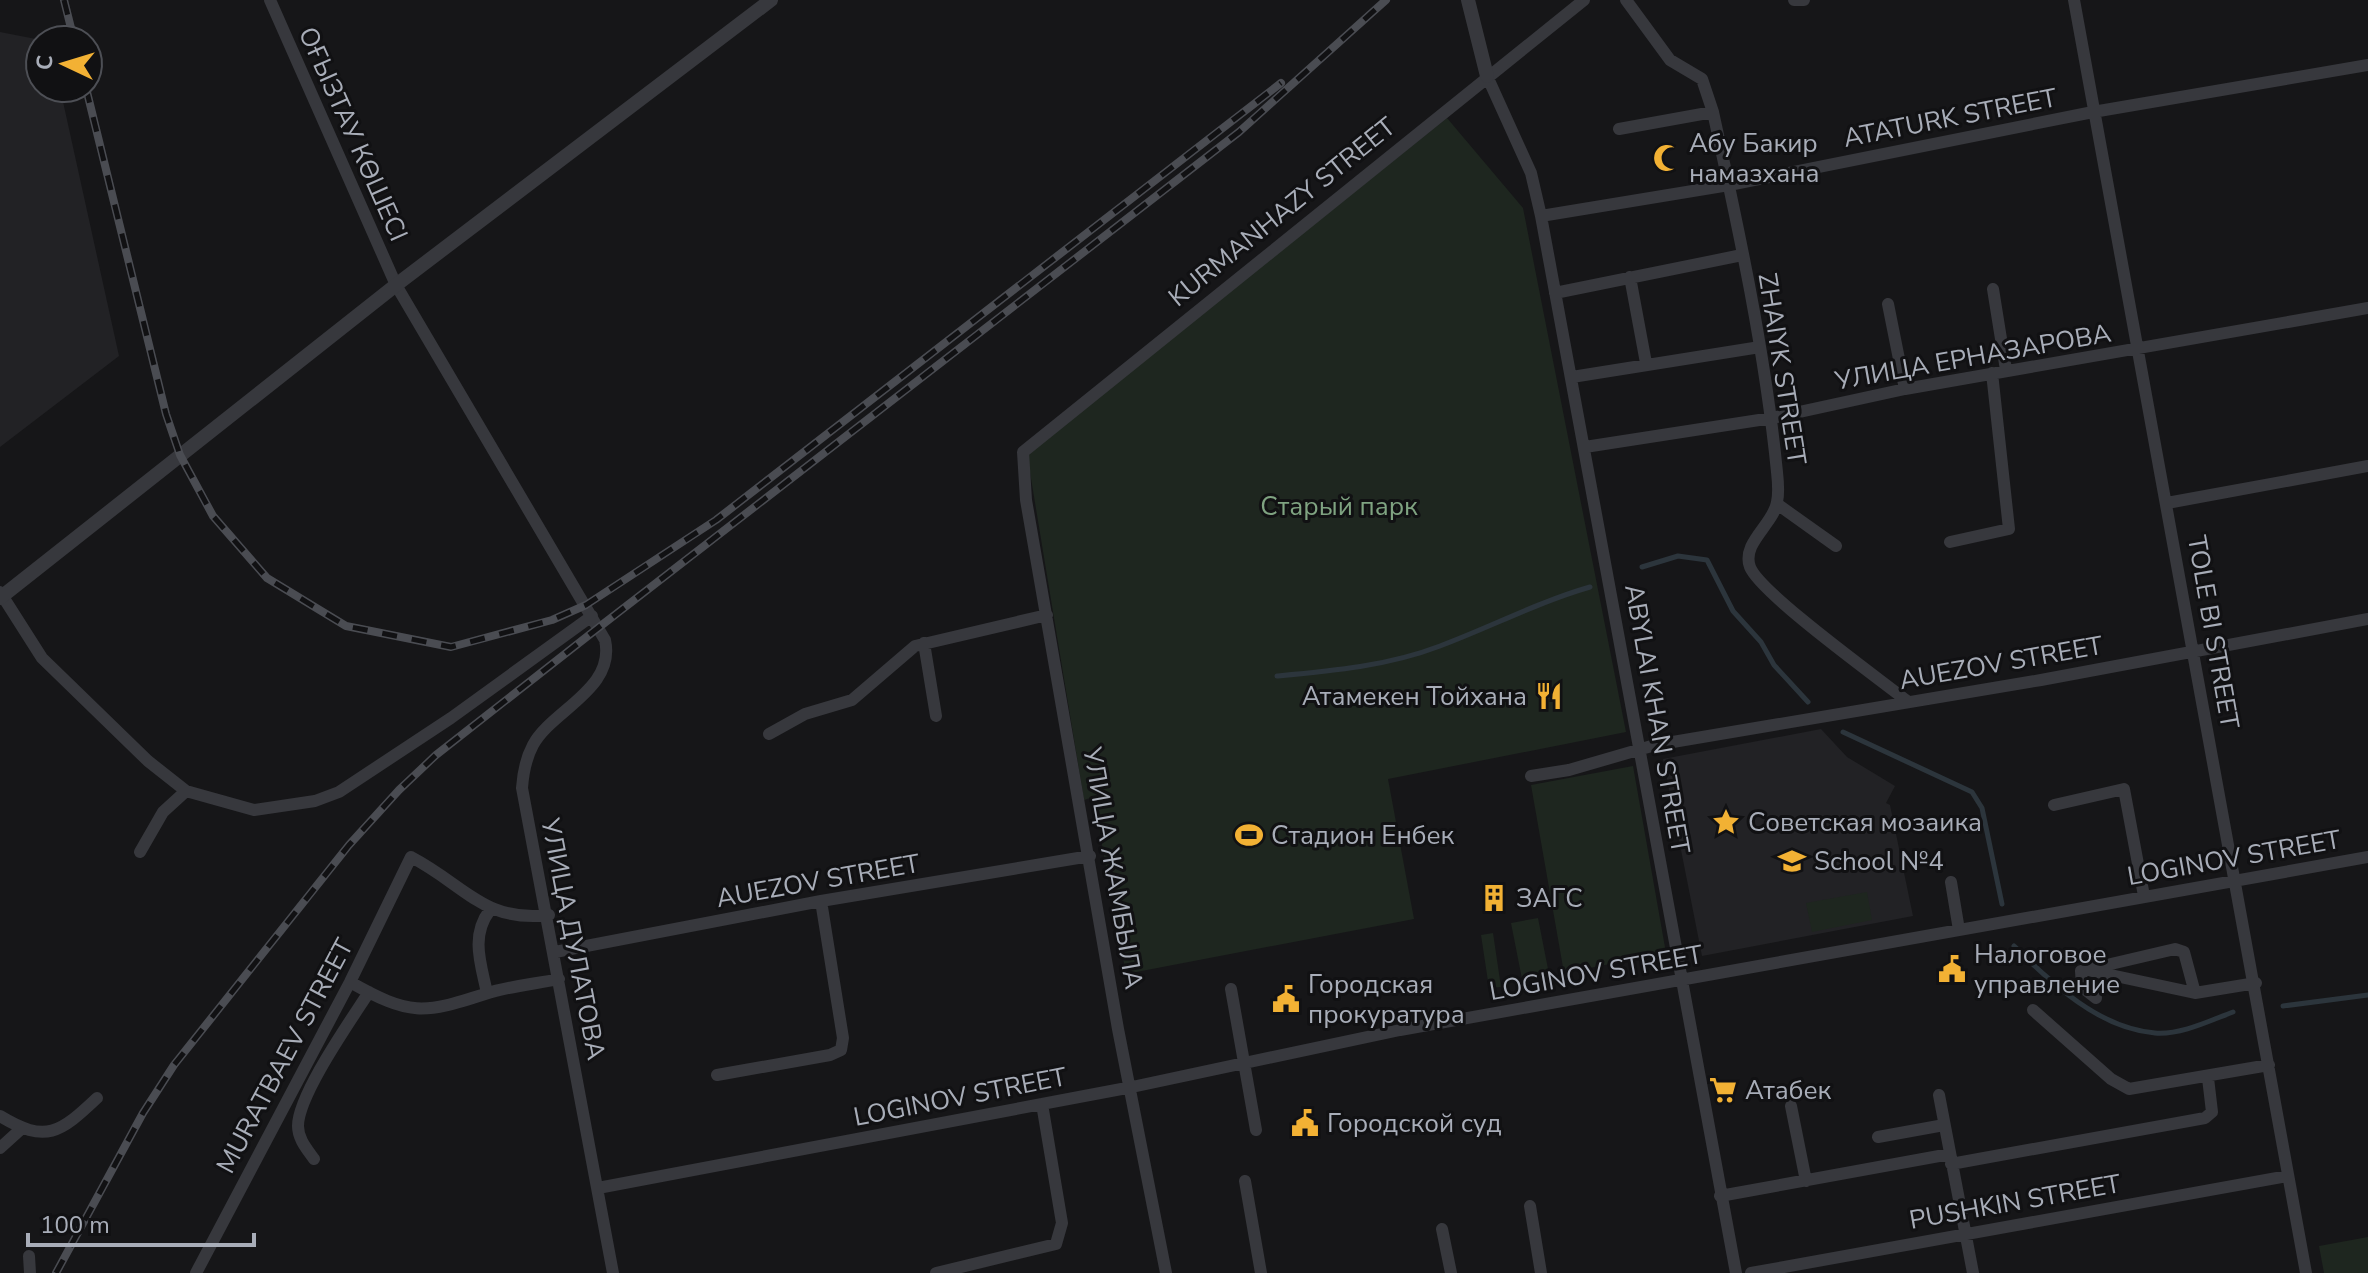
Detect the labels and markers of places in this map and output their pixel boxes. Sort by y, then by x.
place label: Абу Бакир намазхана [1689,126,1819,191]
mosque icon: Абу Бакир намазхана [1652,143,1682,173]
place label: Атамекен Тойхана [1302,679,1527,714]
restaurant icon: Атамекен Тойхана [1534,681,1564,711]
place label: Советская мозаика [1748,805,1982,840]
place icon: Советская мозаика [1711,807,1741,837]
place label: Стадион Енбек [1271,818,1455,853]
sports icon: Стадион Енбек [1234,820,1264,850]
place label: School №4 [1814,844,1944,879]
school or university icon: School №4 [1777,846,1807,876]
place label: ЗАГС [1516,881,1583,916]
building icon: ЗАГС [1479,883,1509,913]
place label: Налоговое управление [1974,937,2120,1002]
public building icon: Налоговое управление [1937,954,1967,984]
place label: Городская прокуратура [1308,967,1465,1032]
public building icon: Городская прокуратура [1271,984,1301,1014]
place label: Атабек [1745,1073,1832,1108]
supermarket icon: Атабек [1708,1075,1738,1105]
place label: Городской суд [1327,1106,1502,1141]
public building icon: Городской суд [1290,1108,1320,1138]

